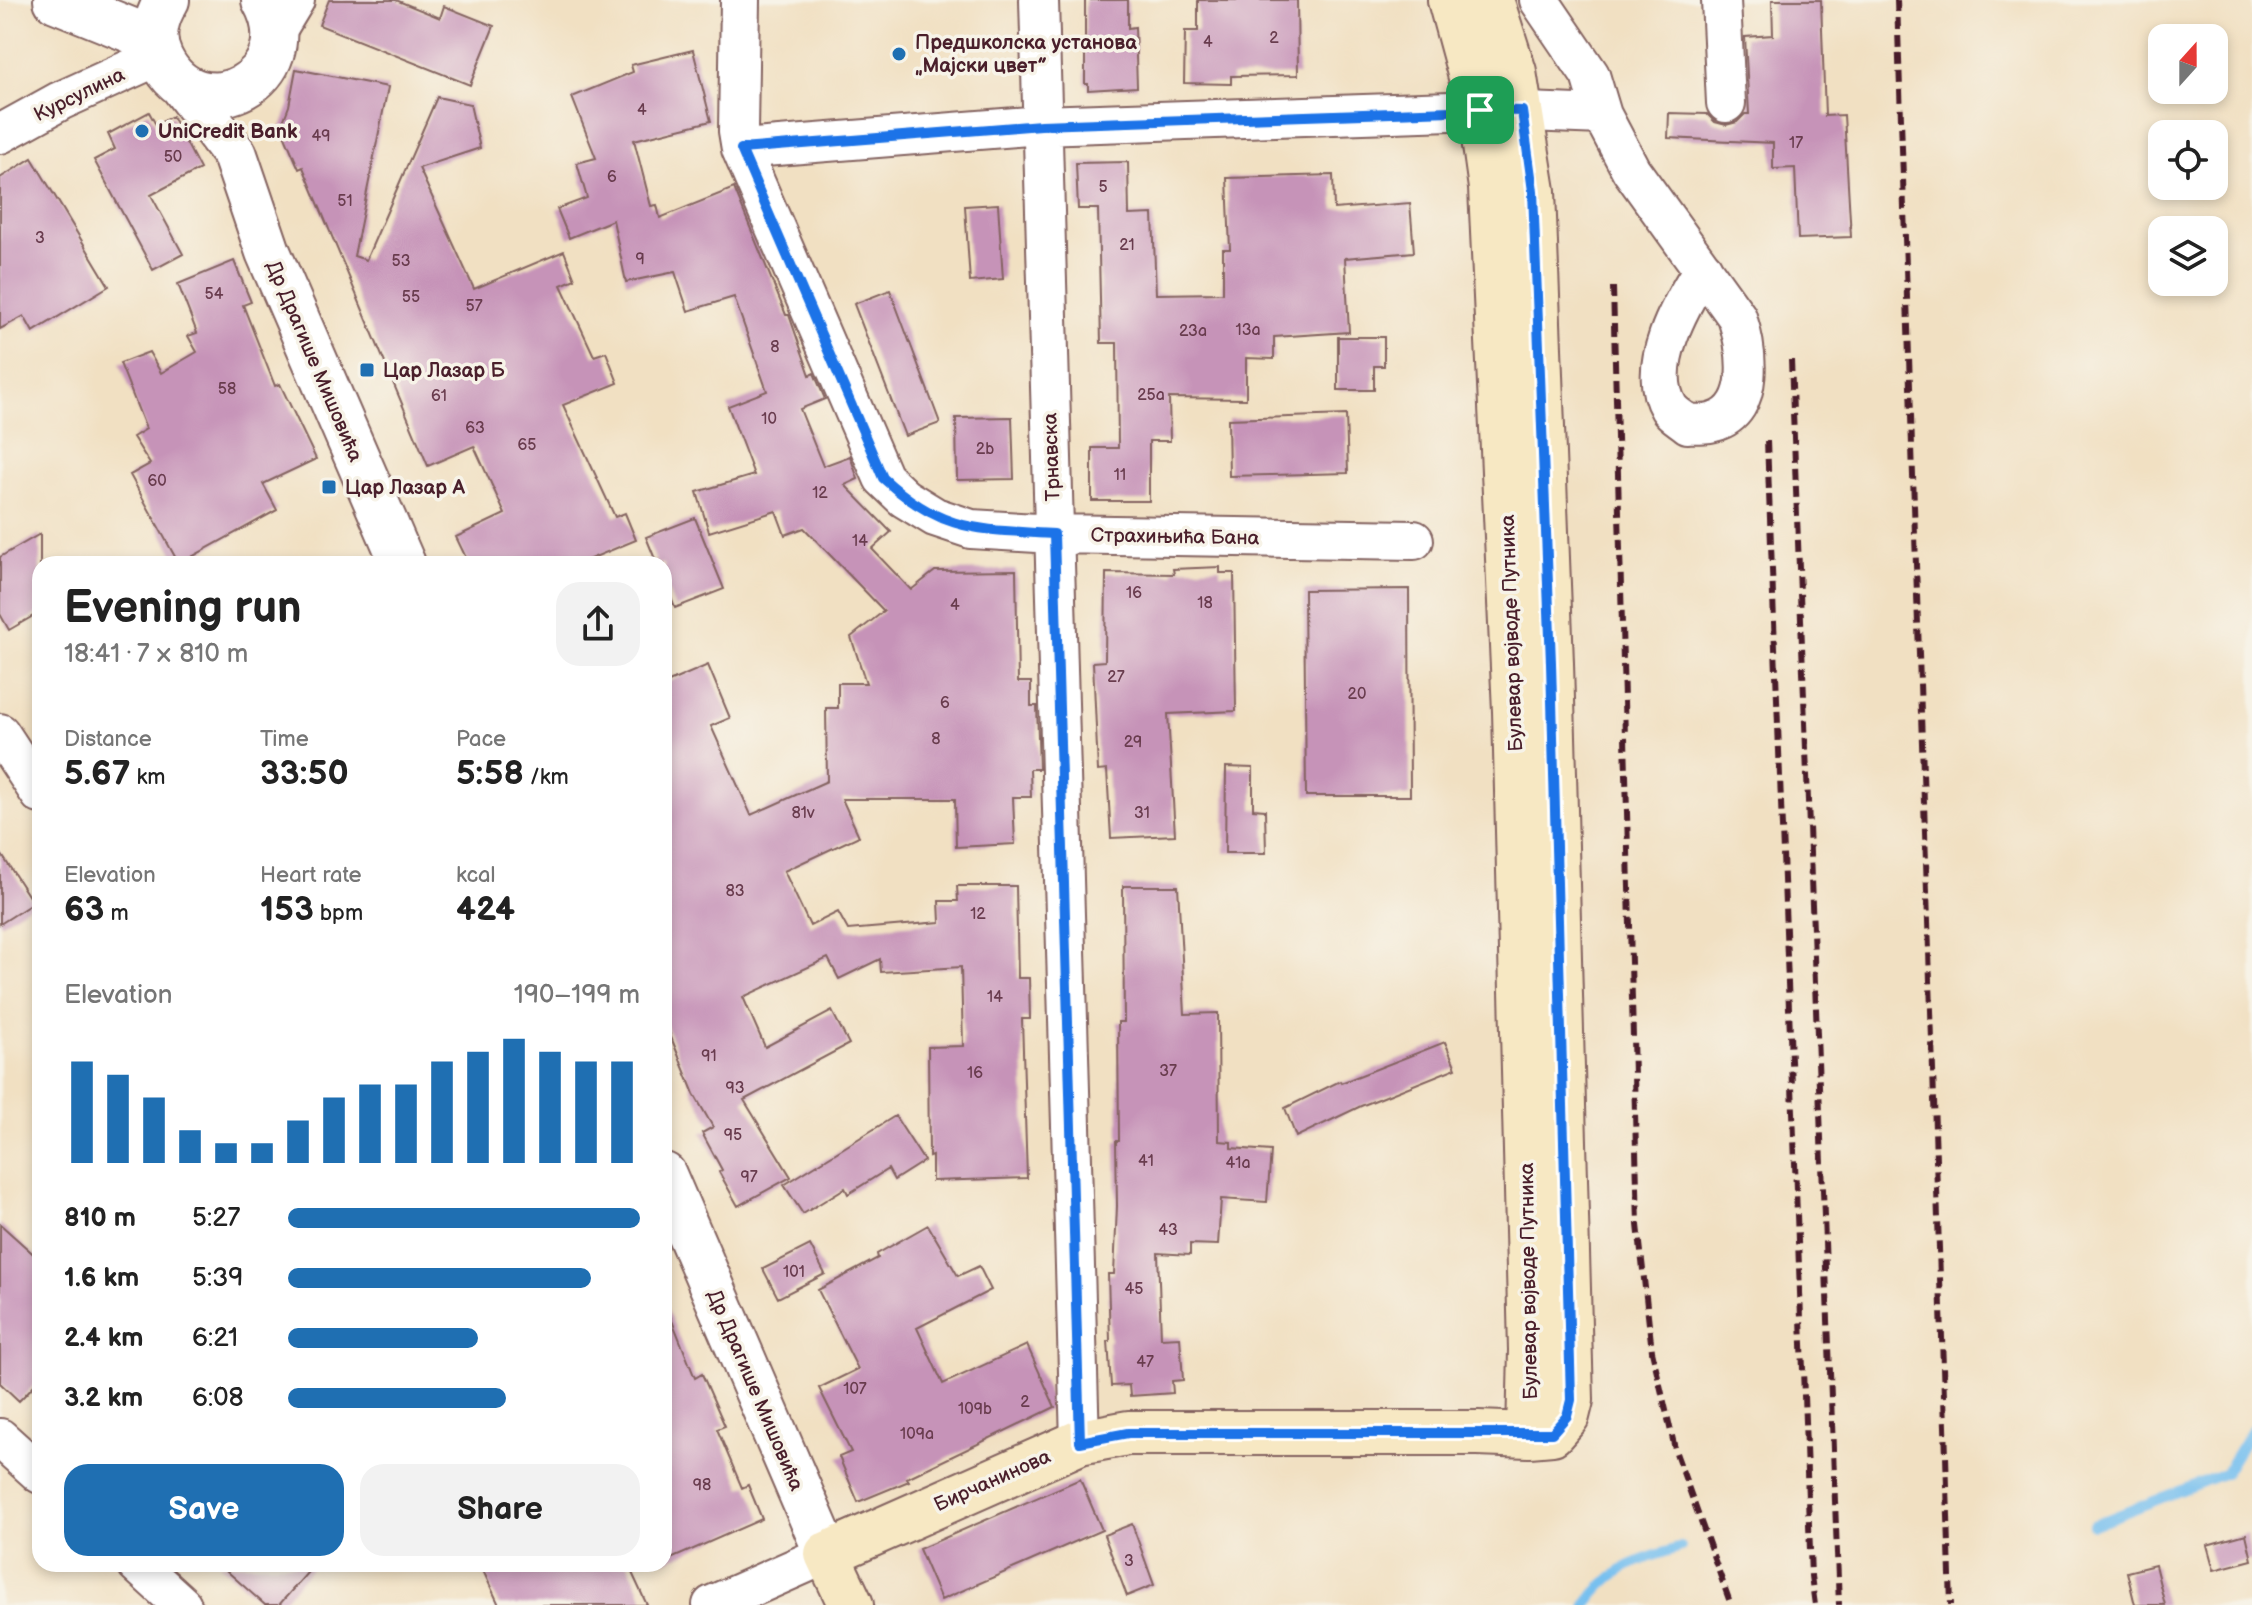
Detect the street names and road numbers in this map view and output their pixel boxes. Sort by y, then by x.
street label: Курсулина [30,63,129,127]
street label: Др Драгише Мишовића [261,257,367,466]
street label: Трнавска [1038,412,1066,502]
street label: Булевар војводе Путника [1496,514,1528,752]
street label: Страхињића Бана [1090,524,1260,550]
street label: Булевар војводе Путника [1515,1162,1543,1400]
street label: Др Драгише Мишовића [702,1286,808,1495]
street label: Бирчанинова [930,1444,1055,1517]

